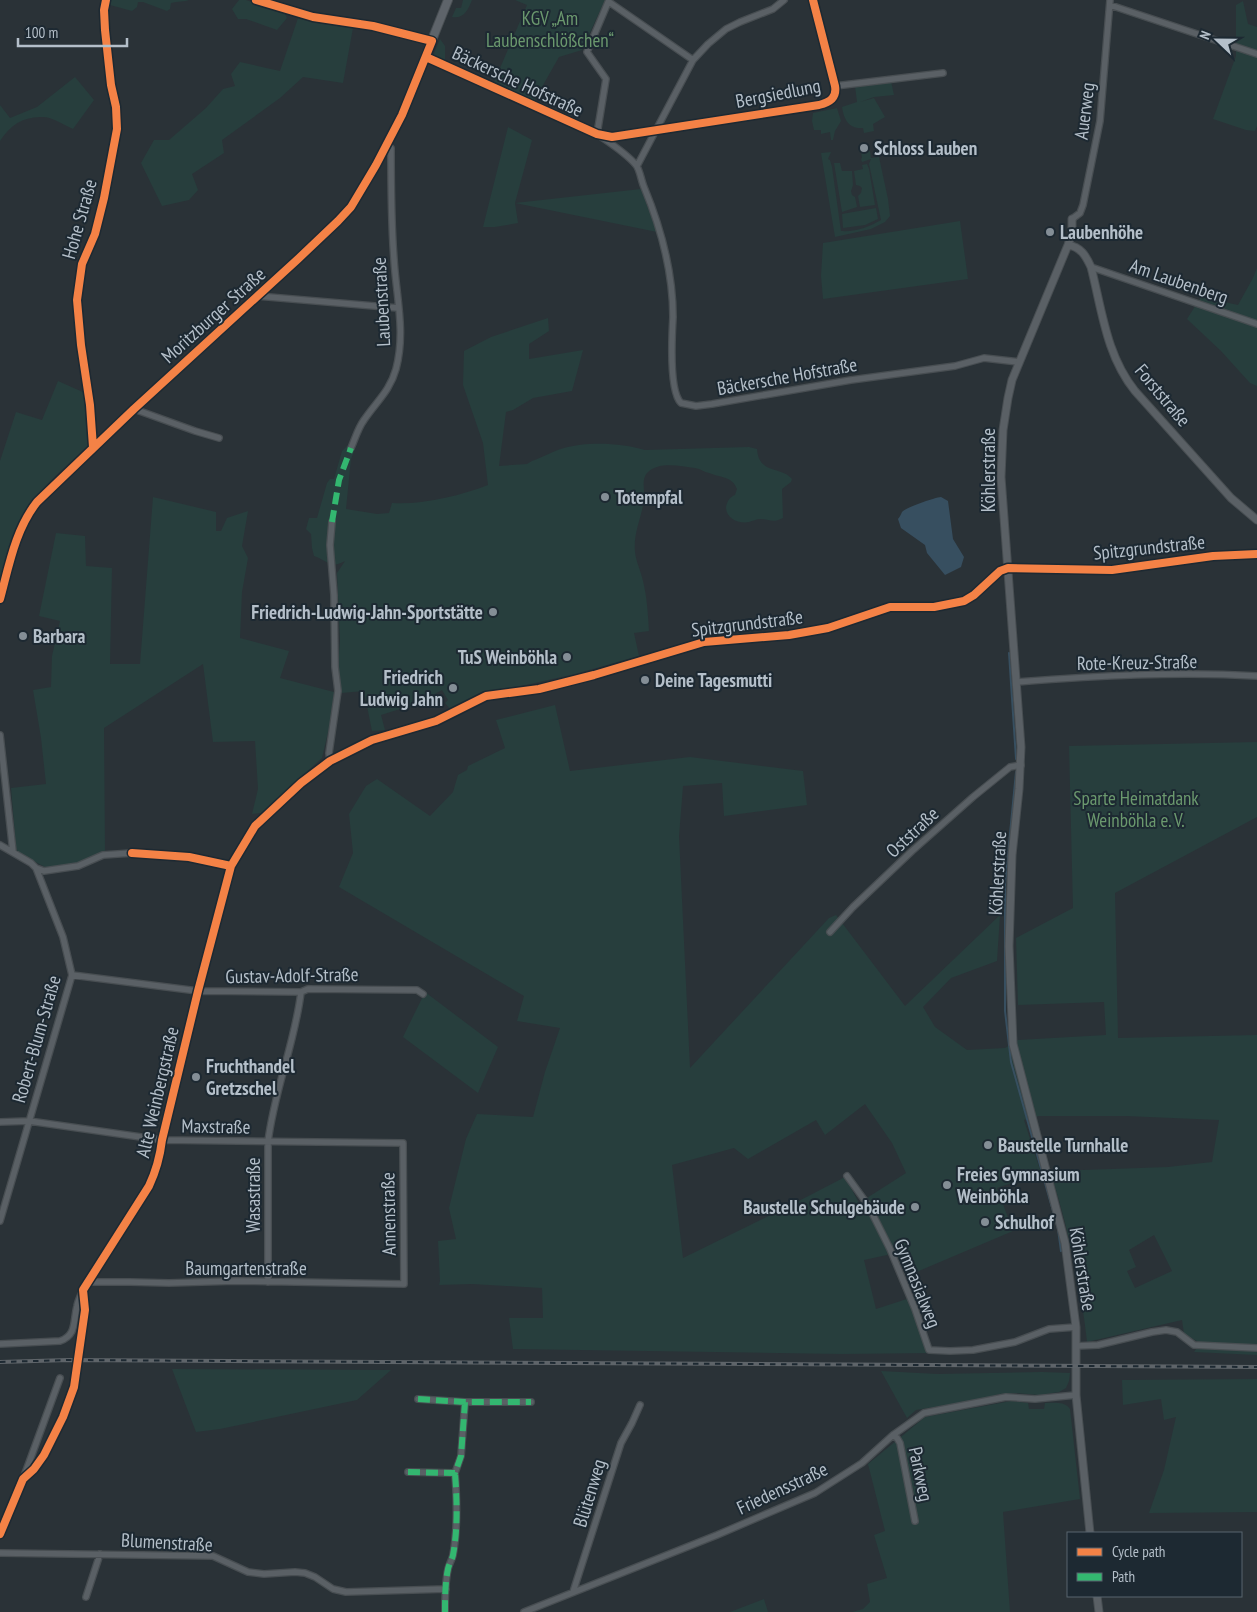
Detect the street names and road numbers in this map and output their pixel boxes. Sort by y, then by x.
street label: Bäckersche Hofstraße [449,40,587,122]
street label: Bergsiedlung [733,73,823,113]
street label: Auerweg [1069,81,1099,141]
street label: Hohe Straße [56,176,102,262]
street label: Am Laubenberg [1126,253,1232,309]
street label: Laubenstraße [367,257,395,347]
street label: Moritzburger Straße [156,262,270,368]
street label: Bäckersche Hofstraße [715,352,859,400]
street label: Forststraße [1130,359,1196,431]
street label: Köhlerstraße [976,428,1000,512]
street label: Spitzgrundstraße [1092,529,1206,565]
street label: Spitzgrundstraße [690,604,804,642]
street label: Rote-Kreuz-Straße [1077,649,1198,675]
street label: Oststraße [881,801,944,862]
street label: Köhlerstraße [983,830,1011,916]
street label: Gustav-Adolf-Straße [225,962,359,988]
street label: Robert-Blum-Straße [6,972,66,1105]
street label: Alte Weinbergstraße [130,1024,184,1160]
street label: Maxstraße [181,1113,251,1139]
street label: Wasastraße [241,1157,265,1233]
street label: Annenstraße [375,1172,401,1256]
street label: Köhlerstraße [1065,1226,1101,1313]
street label: Gymnasialweg [889,1235,947,1331]
street label: Baumgartenstraße [185,1256,307,1280]
street label: Parkweg [904,1445,938,1503]
street label: Blütenweg [567,1456,611,1530]
street label: Friedensstraße [733,1456,831,1519]
street label: Blumenstraße [121,1528,214,1556]

